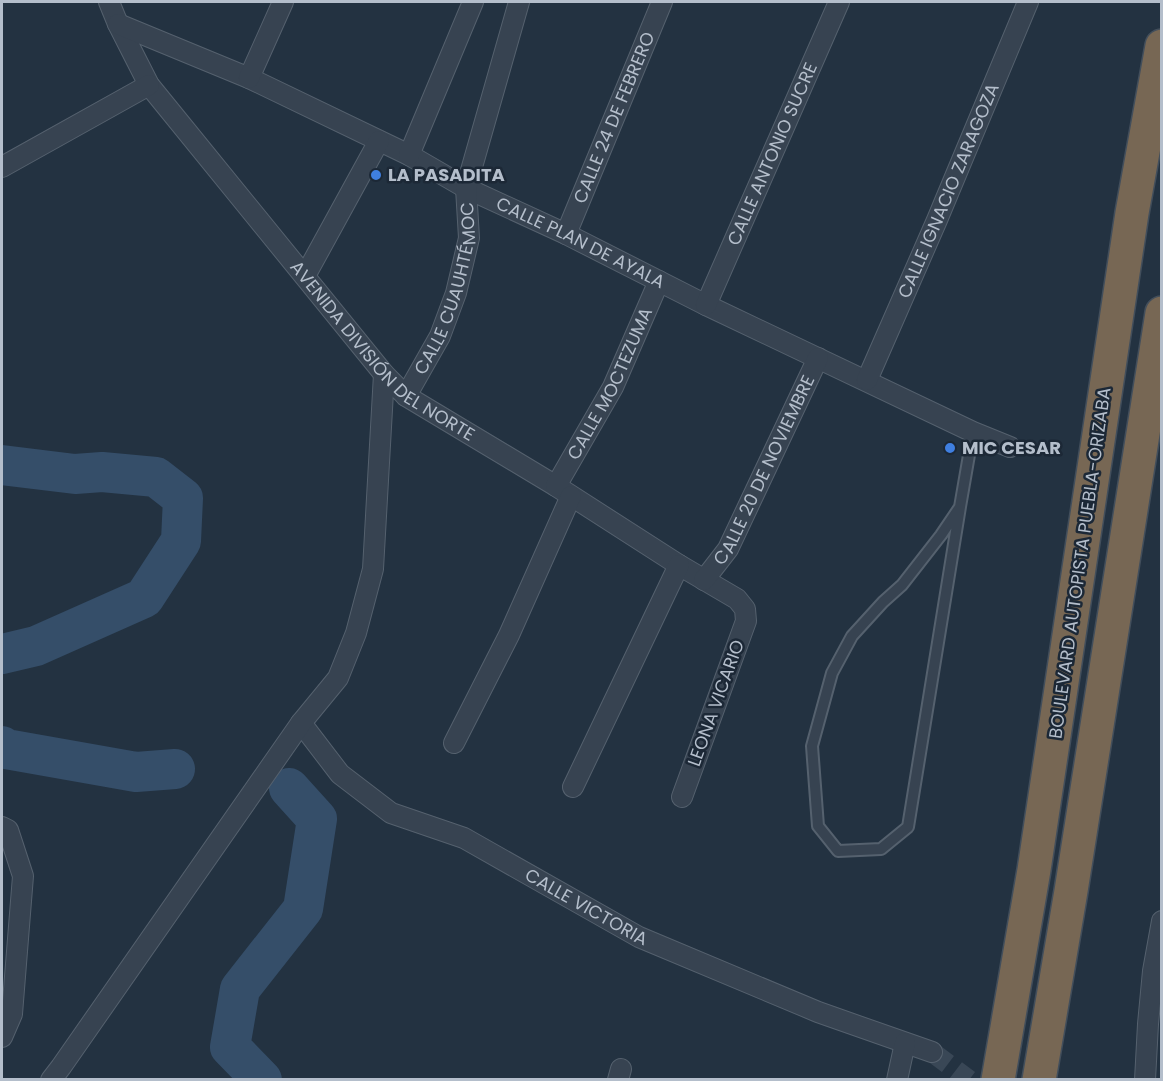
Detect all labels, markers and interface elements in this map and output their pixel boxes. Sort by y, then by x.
street label: CALLE 24 DE FEBRERO [567,28,660,207]
street label: CALLE ANTONIO SUCRE [721,58,823,249]
street label: CALLE IGNACIO ZARAGOZA [891,79,1005,302]
place label: LA PASADITA [388,162,505,187]
marker: LA PASADITA [369,168,383,182]
street label: CALLE PLAN DE AYALA [492,191,669,294]
street label: CALLE CUAUHTÉMOC [408,201,481,379]
street label: AVENIDA DIVISIÓN DEL NORTE [285,255,480,447]
street label: CALLE MOCTEZUMA [561,303,658,464]
street label: CALLE 20 DE NOVIEMBRE [707,371,820,570]
street label: BOULEVARD AUTOPISTA PUEBLA-ORIZABA [1042,386,1117,740]
place label: MIC CESAR [962,435,1061,460]
marker: MIC CESAR [943,441,957,455]
street label: LEONA VICARIO [681,636,750,770]
street label: CALLE VICTORIA [520,862,652,951]

